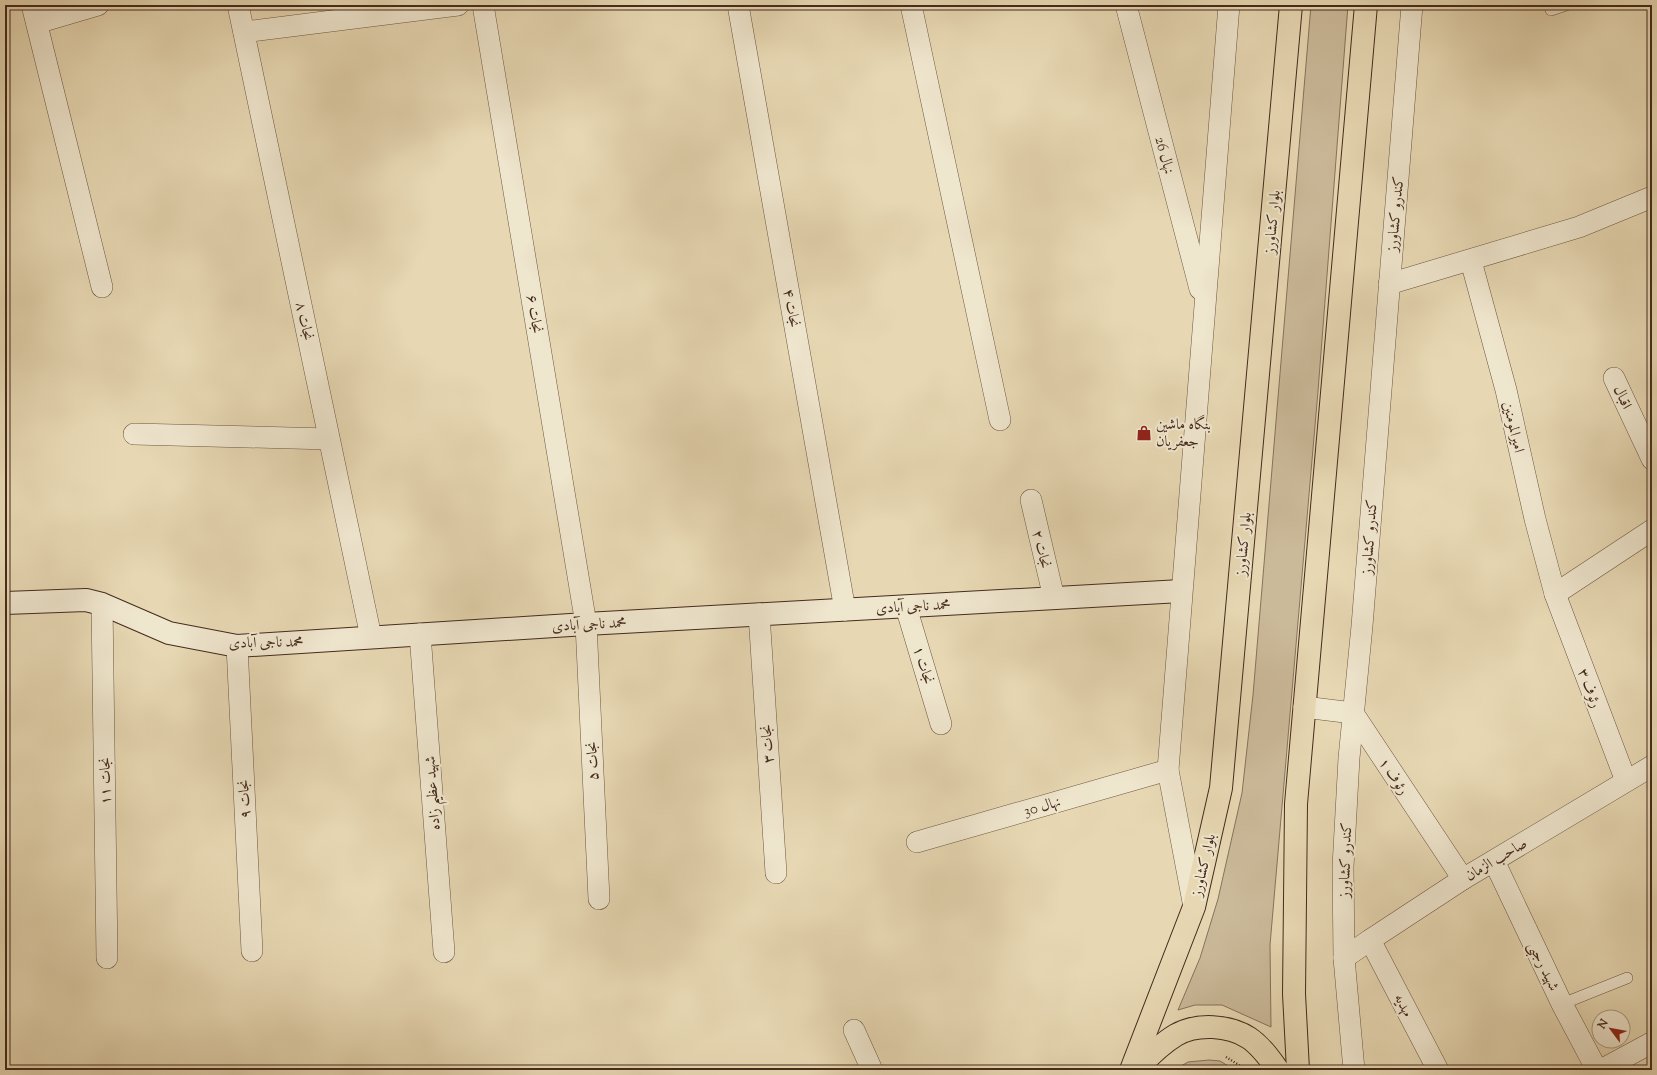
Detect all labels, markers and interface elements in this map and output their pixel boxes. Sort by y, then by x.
street label: نهال 26 [1148,134,1179,177]
street label: کندرو کشاورز [1383,176,1410,255]
street label: بلوار کشاورز [1260,189,1287,257]
street label: نجات ۴ [777,287,804,329]
street label: نجات ۶ [520,293,547,335]
street label: نجات ۸ [289,300,318,343]
street label: اقبال [1607,382,1636,413]
street label: امیرالمومنین [1496,400,1529,455]
place label: بنگاه ماشین جعفریان [1156,414,1211,453]
shop icon: بنگاه ماشین جعفریان [1135,424,1153,442]
street label: کندرو کشاورز [1357,499,1384,578]
street label: بلوار کشاورز [1231,511,1258,579]
street label: نجات ۲ [1026,528,1055,571]
street label: محمد ناجی آبادی [875,595,951,620]
street label: محمد ناجی آبادی [551,613,627,638]
street label: محمد ناجی آبادی [228,632,304,655]
street label: نجات ۱ [907,644,938,687]
street label: رئوف ۳ [1571,666,1606,711]
street label: نجات ۳ [757,724,780,764]
street label: نجات ۵ [582,741,605,781]
street label: رئوف ۱ [1373,754,1413,800]
street label: شهید عظیم زاده [420,755,450,831]
street label: نجات ۱۱ [96,757,117,805]
street label: نجات ۹ [234,779,257,819]
street label: نهال 30 [1021,792,1063,823]
street label: کندرو کشاورز [1335,822,1358,900]
street label: بلوار کشاورز [1187,832,1222,901]
street label: صاحب الزمان [1462,834,1532,887]
street label: شهید رجبی [1522,938,1564,995]
street label: مهدیه [1388,990,1417,1021]
north arrow [1591,1009,1631,1049]
text: N [1594,1016,1613,1033]

